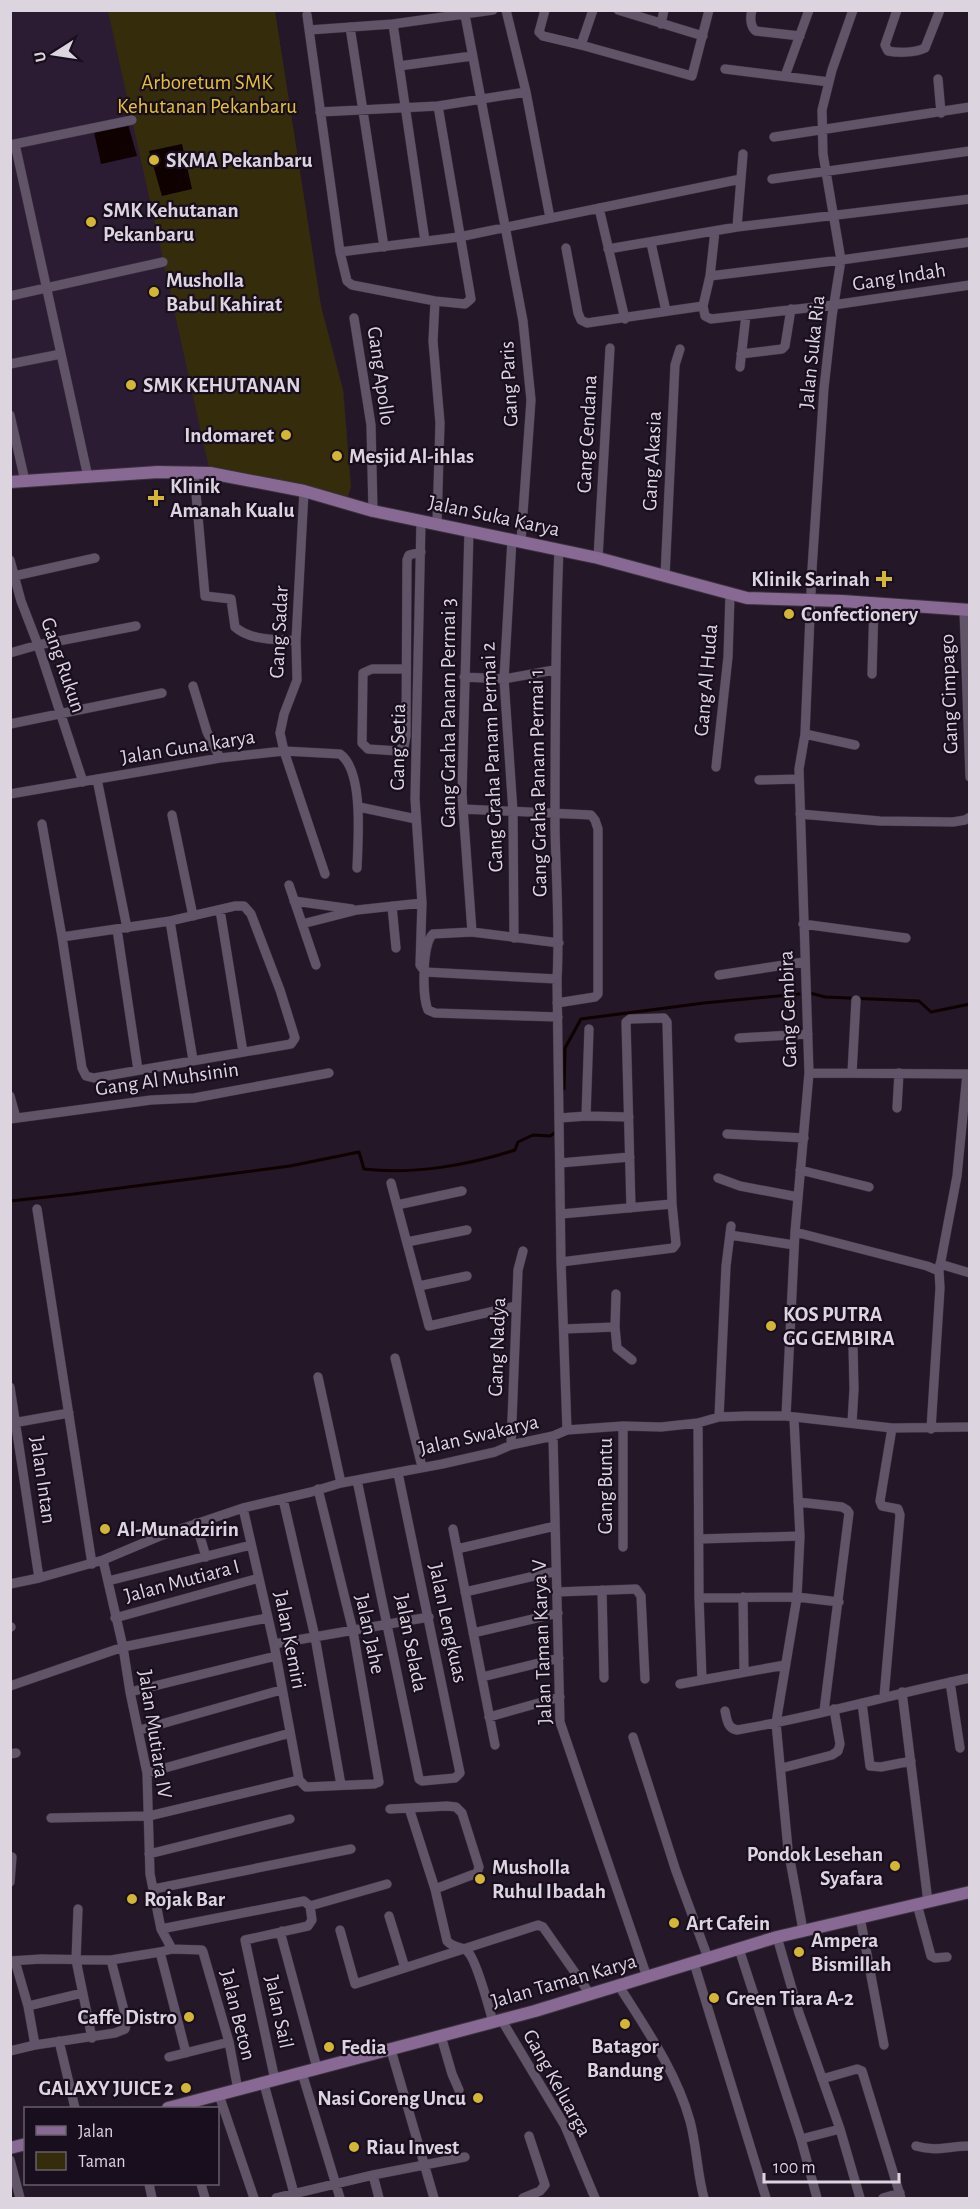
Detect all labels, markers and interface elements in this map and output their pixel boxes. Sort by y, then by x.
north arrow [24,24,84,84]
text: U [31,50,49,64]
park label: Arboretum SMK Kehutanan Pekanbaru [117,72,297,117]
place label: SKMA Pekanbaru [166,150,313,171]
marker: SKMA Pekanbaru [147,153,161,167]
place label: SMK Kehutanan Pekanbaru [103,200,239,245]
marker: SMK Kehutanan Pekanbaru [84,215,98,229]
street label: Gang Indah [851,259,947,295]
place label: Musholla Babul Kahirat [166,270,282,315]
marker: Musholla Babul Kahirat [147,285,161,299]
street label: Jalan Suka Ria [796,294,828,410]
street label: Gang Apollo [364,325,398,427]
street label: Gang Paris [496,341,522,427]
street label: Gang Cendana [573,374,601,494]
place label: SMK KEHUTANAN [143,375,300,396]
marker: SMK KEHUTANAN [124,378,138,392]
street label: Gang Akasia [639,410,665,511]
place label: Indomaret [184,425,274,446]
marker: Indomaret [279,428,293,442]
place label: Mesjid Al-ihlas [349,446,474,467]
marker: Mesjid Al-ihlas [330,449,344,463]
place label: Klinik Amanah Kualu [170,476,294,521]
marker: Klinik Amanah Kualu [147,489,165,507]
street label: Jalan Suka Karya [426,492,562,540]
place label: Klinik Sarinah [751,569,870,590]
marker: Klinik Sarinah [875,570,893,588]
street label: Gang Sadar [266,585,292,679]
street label: Gang Graha Panam Permai 3 [438,598,459,828]
place label: Confectionery [801,604,919,625]
marker: Confectionery [782,607,796,621]
street label: Gang Rukun [37,615,89,715]
street label: Gang Al Huda [691,623,721,737]
street label: Gang Cimpago [936,634,962,754]
street label: Gang Graha Panam Permai 2 [477,641,507,873]
street label: Gang Graha Panam Permai 1 [526,669,550,897]
street label: Gang Setia [387,703,409,791]
street label: Jalan Guna karya [119,726,257,768]
street label: Gang Gembira [775,950,801,1068]
street label: Gang Al Muhsinin [94,1059,240,1099]
street label: Gang Nadya [485,1297,509,1397]
place label: KOS PUTRA GG GEMBIRA [783,1304,895,1349]
marker: KOS PUTRA GG GEMBIRA [764,1319,778,1333]
street label: Jalan Swakarya [417,1411,541,1459]
street label: Jalan Intan [26,1435,60,1525]
street label: Gang Buntu [595,1437,616,1534]
place label: Al-Munadzirin [117,1519,239,1540]
marker: Al-Munadzirin [98,1522,112,1536]
street label: Jalan Mutiara I [122,1556,242,1606]
street label: Jalan Taman Karya V [529,1559,555,1725]
street label: Jalan Lengkuas [425,1561,471,1685]
street label: Jalan Kemiri [270,1589,310,1691]
street label: Jalan Jahe [351,1592,389,1676]
street label: Jalan Selada [391,1592,431,1694]
street label: Jalan Mutiara IV [134,1668,176,1800]
place label: Pondok Lesehan Syafara [747,1844,883,1889]
place label: Musholla Ruhul Ibadah [492,1857,606,1902]
marker: Pondok Lesehan Syafara [888,1859,902,1873]
marker: Musholla Ruhul Ibadah [473,1872,487,1886]
place label: Rojak Bar [144,1889,226,1910]
marker: Rojak Bar [125,1892,139,1906]
place label: Art Cafein [686,1913,770,1934]
marker: Art Cafein [667,1916,681,1930]
place label: Ampera Bismillah [811,1930,891,1975]
marker: Ampera Bismillah [792,1945,806,1959]
street label: Jalan Taman Karya [489,1950,639,2012]
street label: Jalan Beton [217,1967,259,2063]
street label: Jalan Sail [261,1974,297,2050]
place label: Green Tiara A-2 [726,1988,854,2009]
marker: Green Tiara A-2 [707,1991,721,2005]
place label: Caffe Distro [78,2007,177,2028]
marker: Caffe Distro [182,2010,196,2024]
marker: Batagor Bandung [618,2017,632,2031]
street label: Gang Keluarga [519,2026,595,2140]
place label: Batagor Bandung [587,2036,664,2081]
place label: Fedia [341,2037,387,2058]
marker: Fedia [322,2040,336,2054]
place label: GALAXY JUICE 2 [39,2078,174,2099]
marker: GALAXY JUICE 2 [179,2081,193,2095]
place label: Nasi Goreng Uncu [317,2088,466,2109]
marker: Nasi Goreng Uncu [471,2091,485,2105]
legend [24,2107,219,2185]
text: Jalan [78,2123,113,2141]
place label: Riau Invest [366,2137,459,2158]
marker: Riau Invest [347,2140,361,2154]
scale bar [764,2146,899,2184]
text: Taman [78,2153,126,2171]
text: 100 m [773,2159,816,2177]

